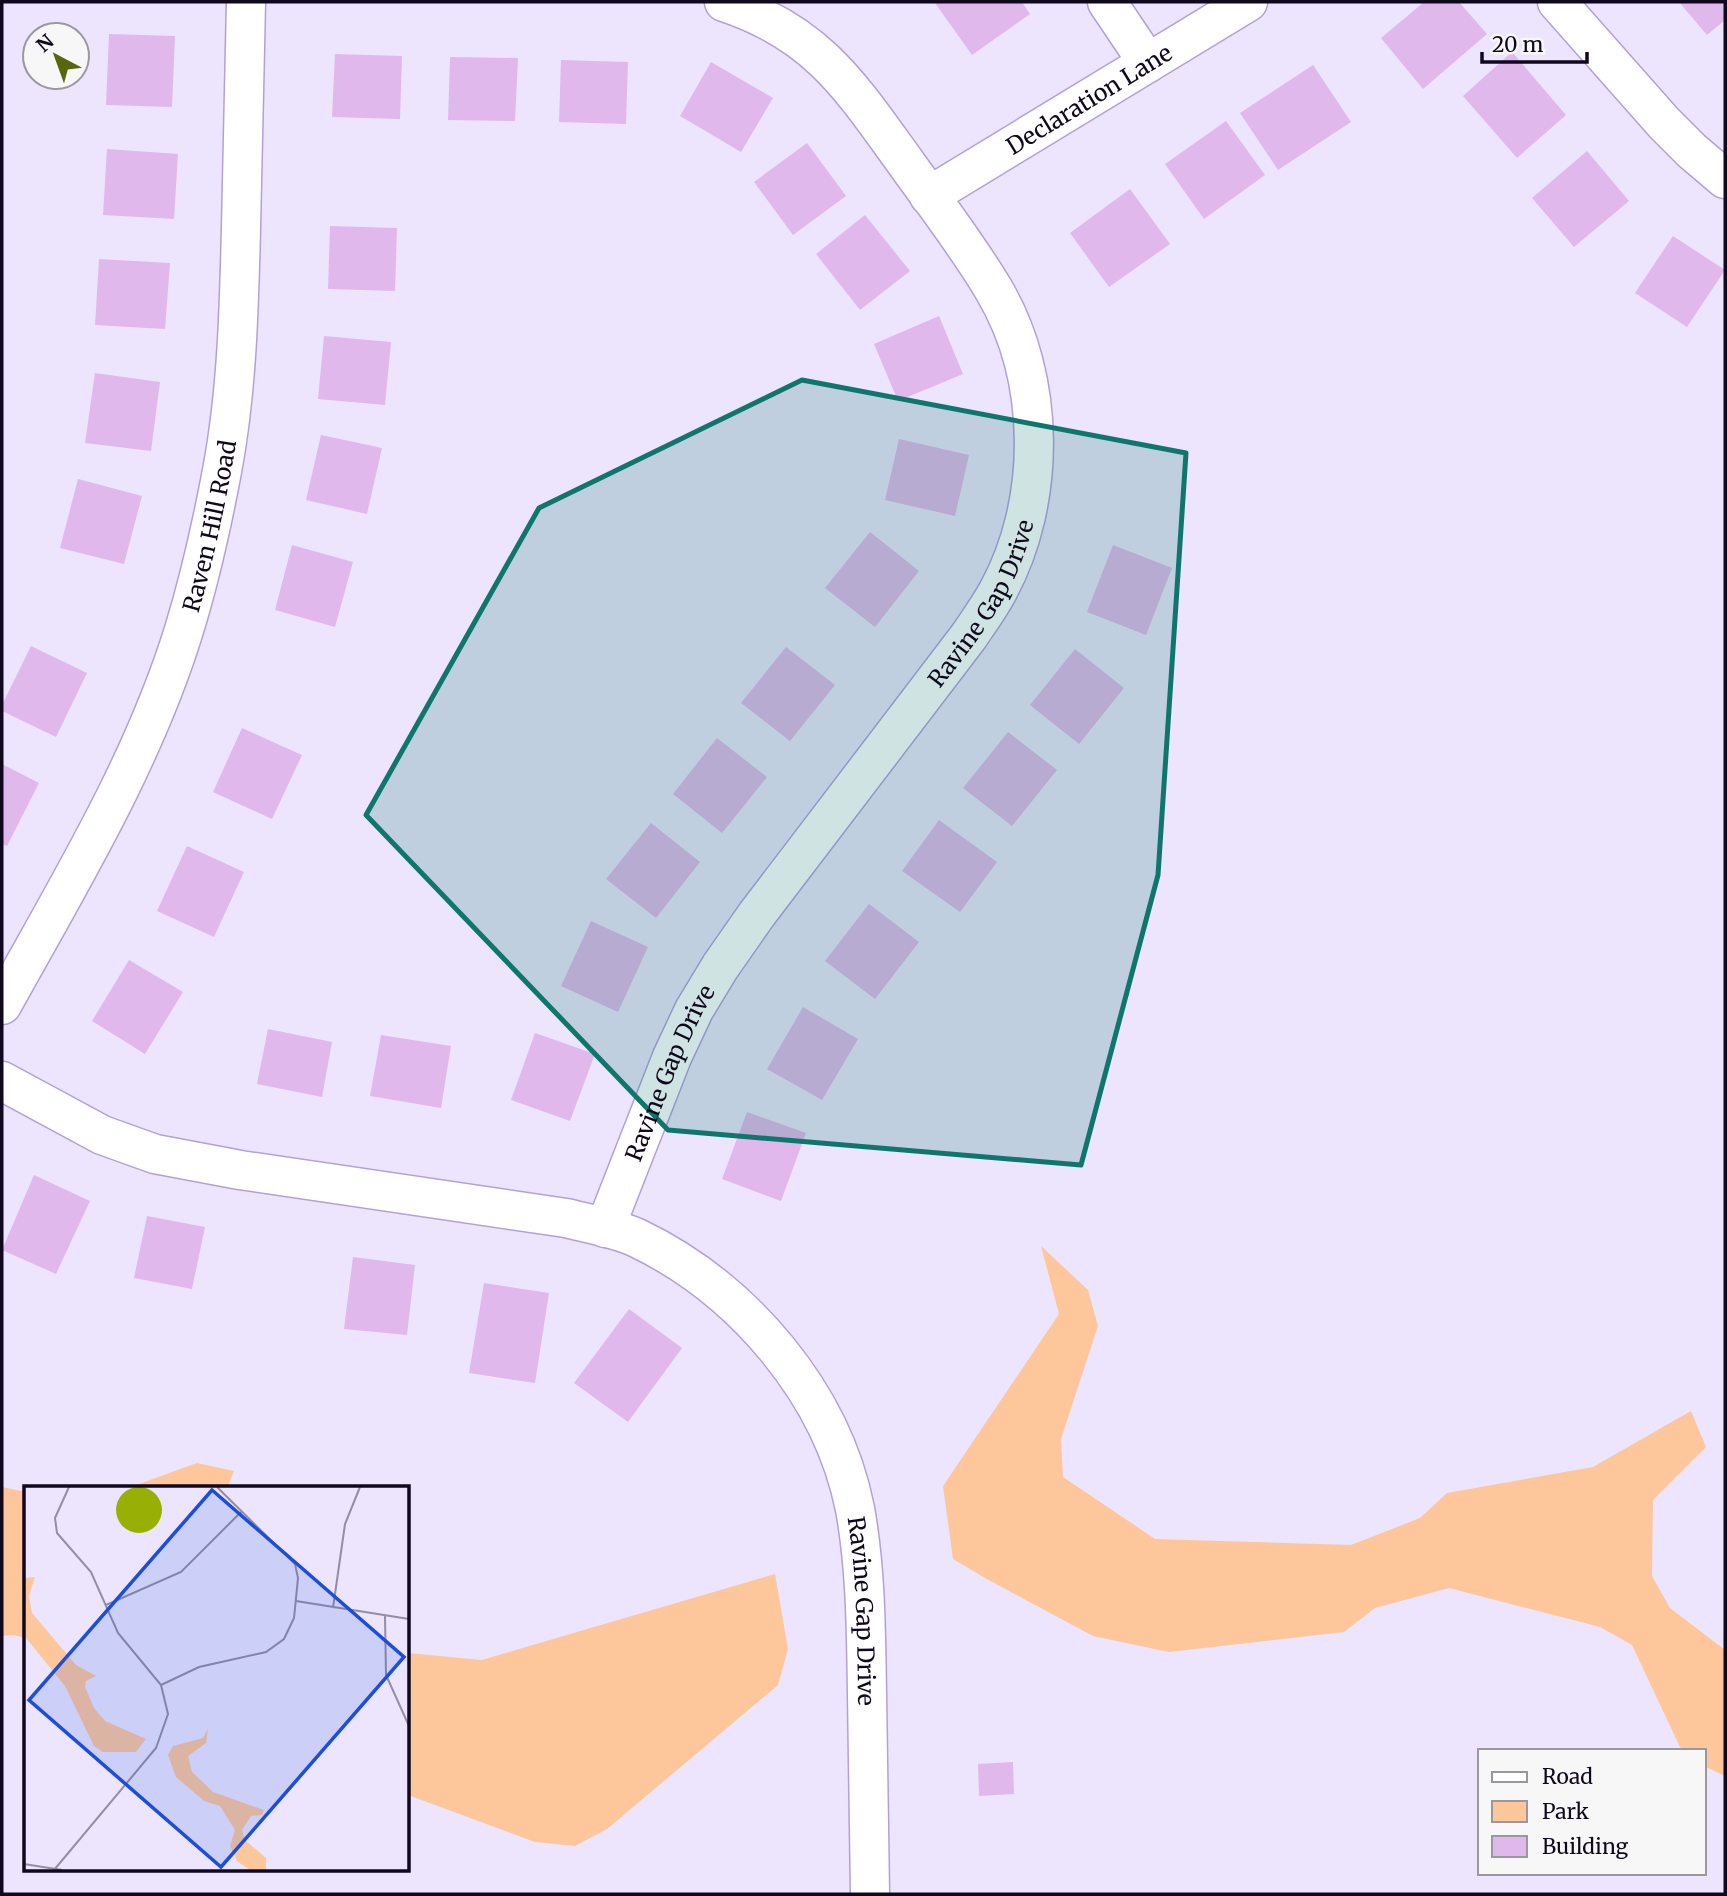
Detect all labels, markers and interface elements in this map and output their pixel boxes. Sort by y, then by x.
north arrow [21,21,91,91]
scale bar [1482,21,1587,65]
text: N [31,29,58,57]
text: 20 m [1492,31,1544,58]
street label: Declaration Lane [1001,37,1177,160]
street label: Raven Hill Road [176,438,242,615]
street label: Ravine Gap Drive [921,516,1039,692]
street label: Ravine Gap Drive [618,979,720,1165]
inset map [24,1486,410,1871]
street label: Ravine Gap Drive [842,1514,882,1706]
legend [1478,1749,1706,1875]
text: Road [1542,1763,1593,1790]
text: Park [1542,1798,1589,1825]
text: Building [1542,1833,1629,1860]

